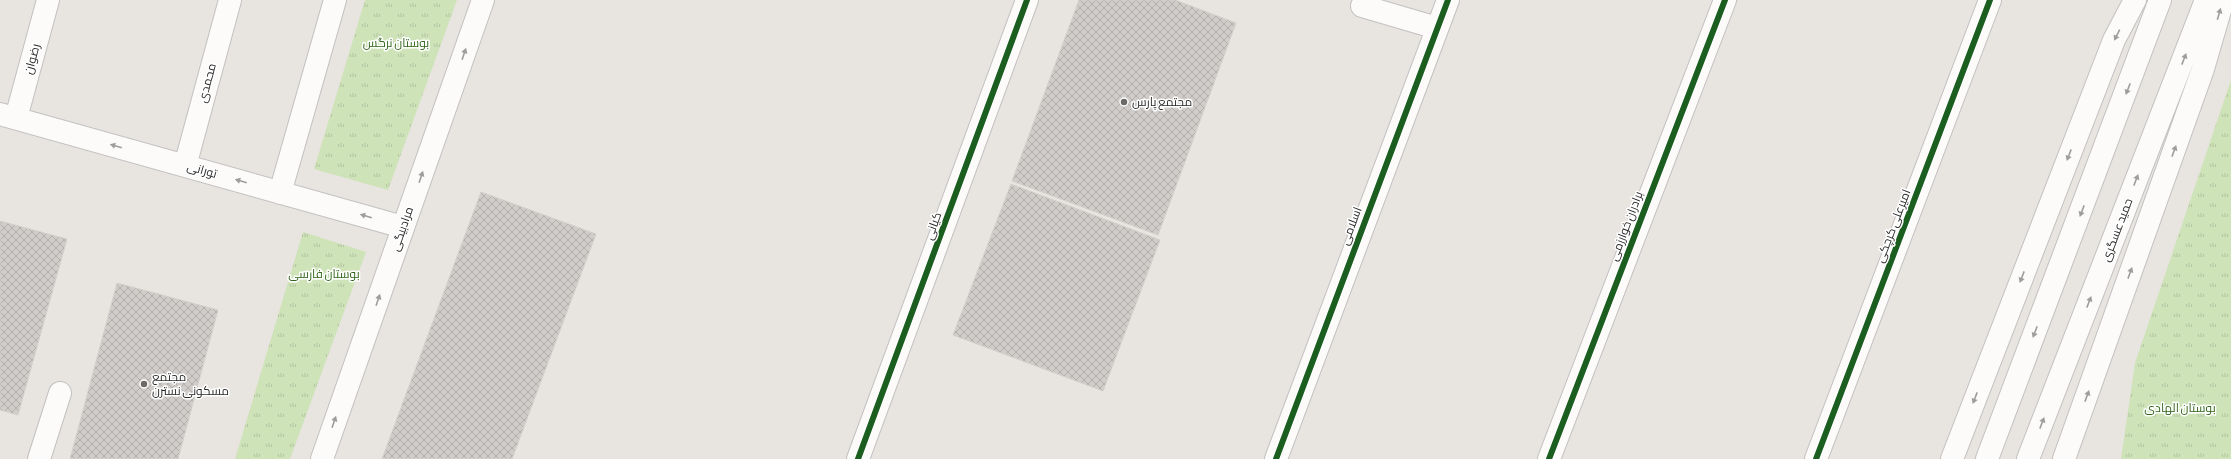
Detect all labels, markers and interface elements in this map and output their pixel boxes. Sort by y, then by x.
one-way arrow [2216,8,2222,20]
one-way arrow [2113,29,2120,40]
park label: بوستان نرگس [363,36,429,50]
street label: رضوان [21,42,43,76]
one-way arrow [462,48,468,60]
one-way arrow [2181,53,2187,65]
street label: محمدی [195,62,219,104]
one-way arrow [2124,84,2130,96]
place label: مجتمع پارس [1132,95,1192,111]
marker: مجتمع پارس [1119,97,1129,107]
one-way arrow [109,143,121,149]
one-way arrow [2171,144,2177,156]
one-way arrow [2066,150,2072,162]
street label: تورانی [185,159,219,181]
one-way arrow [418,171,424,183]
one-way arrow [2134,174,2140,186]
one-way arrow [234,178,246,184]
street label: امیرعلی کرچکی [1873,187,1915,265]
street label: برادران خوارزمی [1606,189,1646,263]
street label: حمید عسگری [2099,196,2135,264]
street label: مرادبیگی [388,205,416,253]
street label: اسلامی [1337,205,1365,247]
one-way arrow [2078,205,2084,217]
street label: کیانی [922,210,944,242]
one-way arrow [360,213,372,219]
park label: بوستان فارسی [288,267,360,281]
one-way arrow [2128,267,2134,279]
one-way arrow [2019,271,2025,283]
one-way arrow [375,293,381,305]
one-way arrow [2087,295,2093,307]
one-way arrow [2032,327,2038,339]
place label: مجتمع مسکونی نسترن [152,370,229,398]
marker: مجتمع مسکونی نسترن [139,379,149,389]
one-way arrow [2084,389,2090,401]
one-way arrow [1972,392,1978,404]
park label: بوستان الهادی [2144,401,2216,415]
one-way arrow [332,416,338,428]
one-way arrow [2039,416,2045,428]

